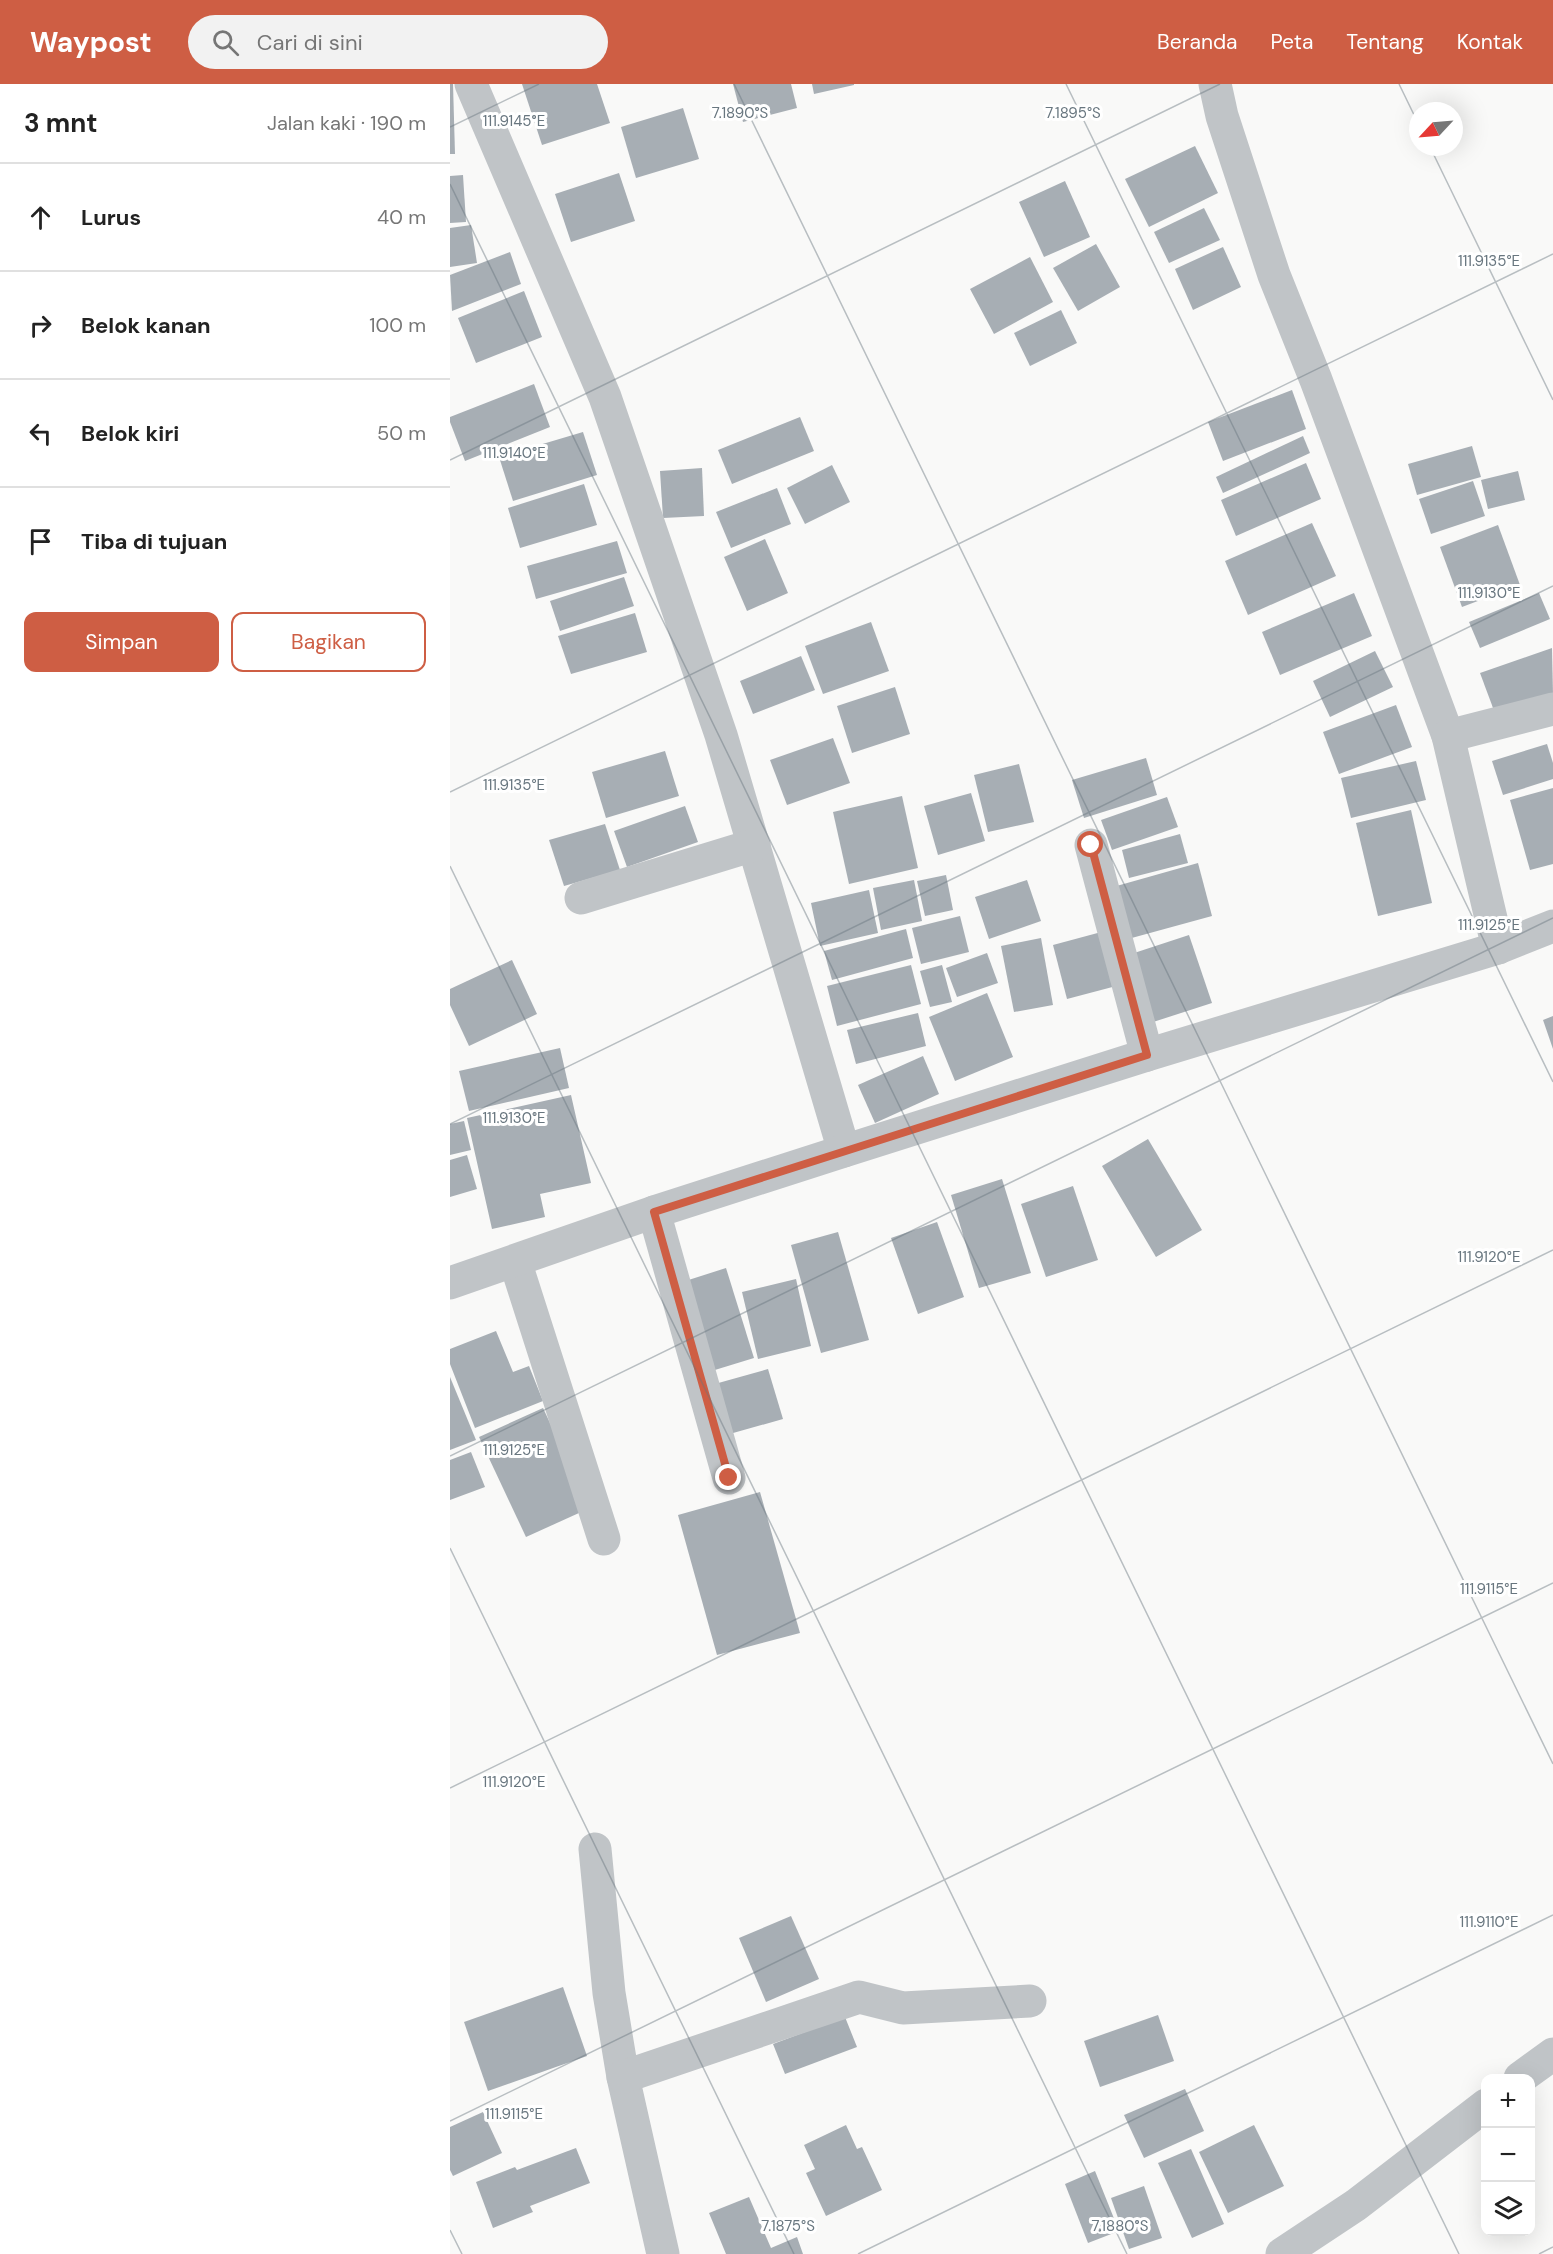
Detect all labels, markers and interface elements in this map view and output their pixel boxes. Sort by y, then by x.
search box [188,15,608,69]
text: Waypost [30,24,152,61]
icon: search [209,26,242,59]
text: Cari di sini [257,28,363,57]
text: Beranda [1157,28,1238,56]
text: Peta [1271,28,1313,56]
text: Tentang [1346,28,1424,56]
text: Kontak [1457,28,1523,56]
north arrow [1409,102,1463,156]
text: 7.1890°S [712,103,769,123]
text: 7.1895°S [1045,103,1101,123]
text: 3 mnt [24,106,98,140]
text: Jalan kaki · 190 m [267,110,426,136]
text: 111.9145°E [483,111,545,131]
icon: ahead [24,201,57,234]
text: Lurus [81,203,141,232]
text: 40 m [377,204,426,230]
text: 111.9135°E [1458,251,1520,271]
icon: right [24,309,57,342]
text: Belok kanan [81,311,211,340]
text: 100 m [369,312,426,338]
icon: left [24,417,57,450]
text: Belok kiri [81,419,179,448]
text: 50 m [377,420,426,446]
text: 111.9140°E [482,443,546,463]
icon: arrive [24,525,57,558]
text: Tiba di tujuan [81,527,227,556]
text: 111.9130°E [1457,583,1521,603]
button: Simpan [24,612,219,672]
button: Bagikan [231,612,426,672]
text: 111.9135°E [483,775,545,795]
route start [1077,831,1103,857]
text: 111.9125°E [1458,915,1520,935]
text: 111.9130°E [482,1108,546,1128]
text: 111.9120°E [1458,1247,1520,1267]
text: 111.9125°E [483,1440,545,1460]
route end [715,1464,741,1490]
text: 111.9115°E [1460,1579,1518,1599]
text: 111.9120°E [483,1772,545,1792]
text: 111.9110°E [1460,1912,1518,1932]
map controls [1481,2074,1535,2236]
button: + [1481,2074,1535,2128]
text: 111.9115°E [485,2104,543,2124]
button: − [1481,2128,1535,2182]
button: layers [1481,2182,1535,2236]
text: 7.1875°S [761,2216,815,2236]
text: 7.1880°S [1092,2216,1149,2236]

